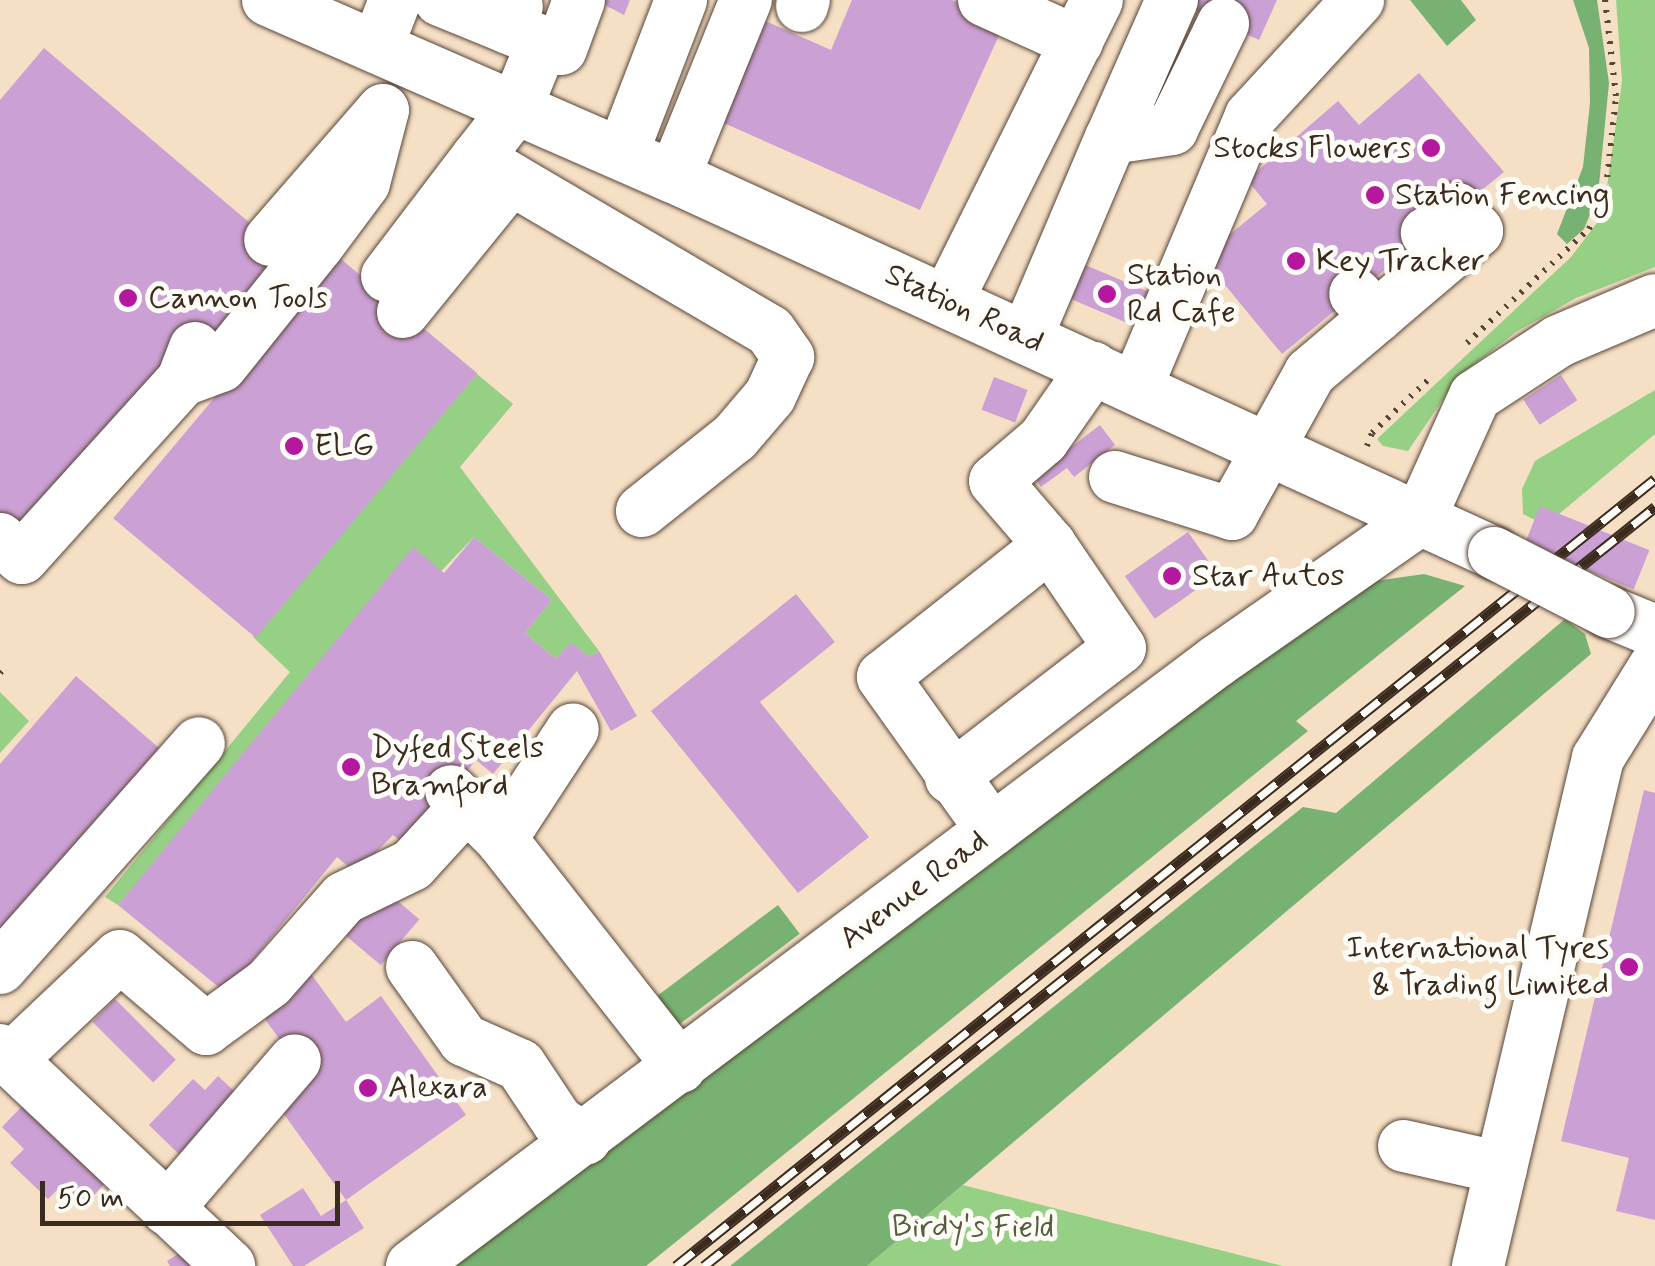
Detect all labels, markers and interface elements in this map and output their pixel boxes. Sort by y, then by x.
place label: Stocks Flowers [1211,129,1411,167]
marker: Stocks Flowers [1420,137,1442,159]
place label: Station Fencing [1395,176,1600,214]
marker: Station Fencing [1364,184,1386,206]
place label: Key Tracker [1316,242,1480,280]
marker: Key Tracker [1285,250,1307,272]
street label: Station Road [880,256,1048,362]
place label: Station Rd Cafe [1127,257,1238,332]
place label: Cannon Tools [148,279,328,317]
marker: Station Rd Cafe [1096,283,1118,305]
marker: Cannon Tools [117,287,139,309]
place label: ELG [314,427,374,465]
marker: ELG [283,435,305,457]
place label: Star Autos [1192,557,1337,595]
marker: Star Autos [1161,565,1183,587]
place label: Dyfed Steels Bramford [371,730,540,805]
marker: Dyfed Steels Bramford [340,756,362,778]
street label: Avenue Road [833,823,995,957]
place label: International Tyres & Trading Limited [1347,930,1609,1005]
marker: International Tyres & Trading Limited [1618,956,1640,978]
place label: Alexara [388,1069,488,1107]
marker: Alexara [357,1077,379,1099]
scale bar [45,1161,345,1223]
text: 50 m [57,1179,124,1218]
park label: Birdy's Field [891,1208,1055,1246]

